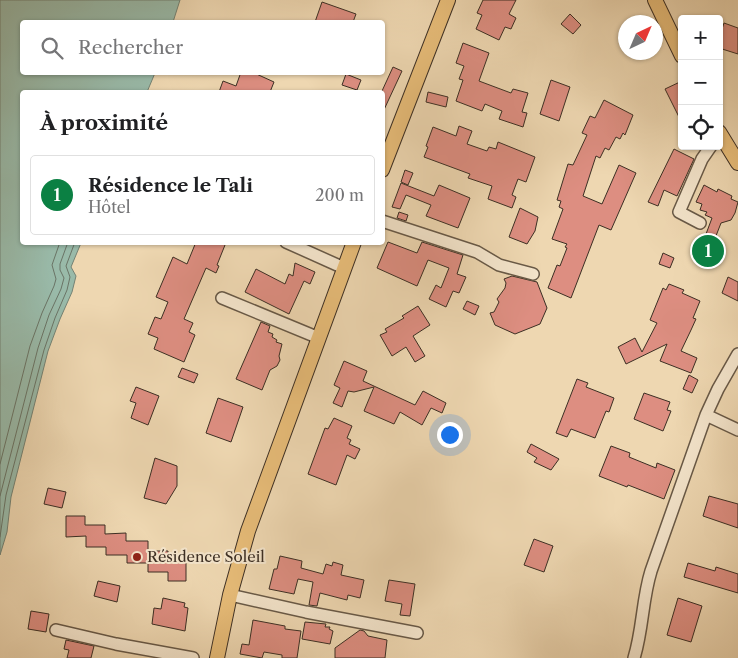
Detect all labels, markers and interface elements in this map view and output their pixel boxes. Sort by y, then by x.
north arrow [618,15,663,60]
map controls [678,15,723,150]
button: + [678,15,723,60]
search box [20,20,385,75]
icon: search [38,34,66,62]
text: Rechercher [78,36,183,59]
button: − [678,60,723,105]
button: locate [678,105,723,150]
text: À proximité [40,110,168,135]
text: Résidence le Tali [88,174,253,197]
text: 1 [53,185,61,205]
text: 200 m [315,185,364,205]
text: Hôtel [88,197,131,217]
pin: 1 [692,232,724,270]
your location [437,422,463,448]
place label: Résidence Soleil [147,547,265,566]
marker: Résidence Soleil [131,551,143,563]

